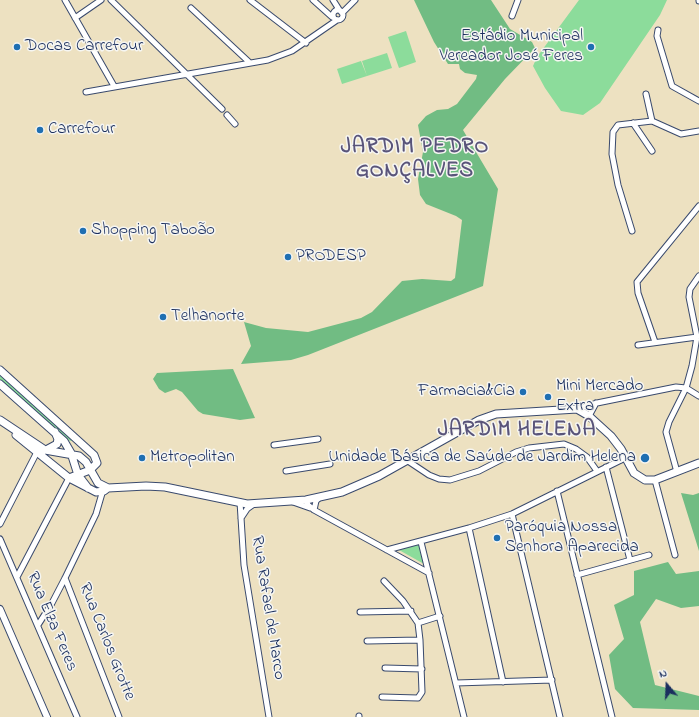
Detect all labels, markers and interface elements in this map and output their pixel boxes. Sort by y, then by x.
place label: Estádio Municipal Vereador José Feres [440,27,583,67]
place label: Docas Carrefour [25,37,143,57]
marker: Docas Carrefour [12,42,22,52]
marker: Estádio Municipal Vereador José Feres [586,42,596,52]
place label: Carrefour [48,120,115,140]
marker: Carrefour [35,125,45,135]
district label: JARDIM PEDRO GONÇALVES [341,136,489,186]
place label: Shopping Taboão [91,221,215,241]
marker: Shopping Taboão [78,226,88,236]
place label: PRODESP [296,247,366,267]
marker: PRODESP [283,252,293,262]
place label: Telhanorte [171,307,244,327]
marker: Telhanorte [158,312,168,322]
place label: Mini Mercado Extra [556,377,643,417]
place label: Farmacia&Cia [418,382,515,402]
marker: Farmacia&Cia [518,387,528,397]
marker: Mini Mercado Extra [543,392,553,402]
district label: JARDIM HELENA [438,419,596,445]
place label: Metropolitan [150,448,235,468]
place label: Unidade Básica de Saúde de Jardim Helena [329,448,636,468]
marker: Unidade Básica de Saúde de Jardim Helena [639,452,651,464]
marker: Metropolitan [137,453,147,463]
place label: Paróquia Nossa Senhora Aparecida [505,518,639,558]
marker: Paróquia Nossa Senhora Aparecida [492,533,502,543]
street label: Rua Rafael de Marco [246,535,288,681]
street label: Rua Elza Feres [21,569,81,675]
street label: Rua Carlos Grotte [73,580,139,704]
north arrow [647,665,687,705]
text: N [657,665,669,682]

